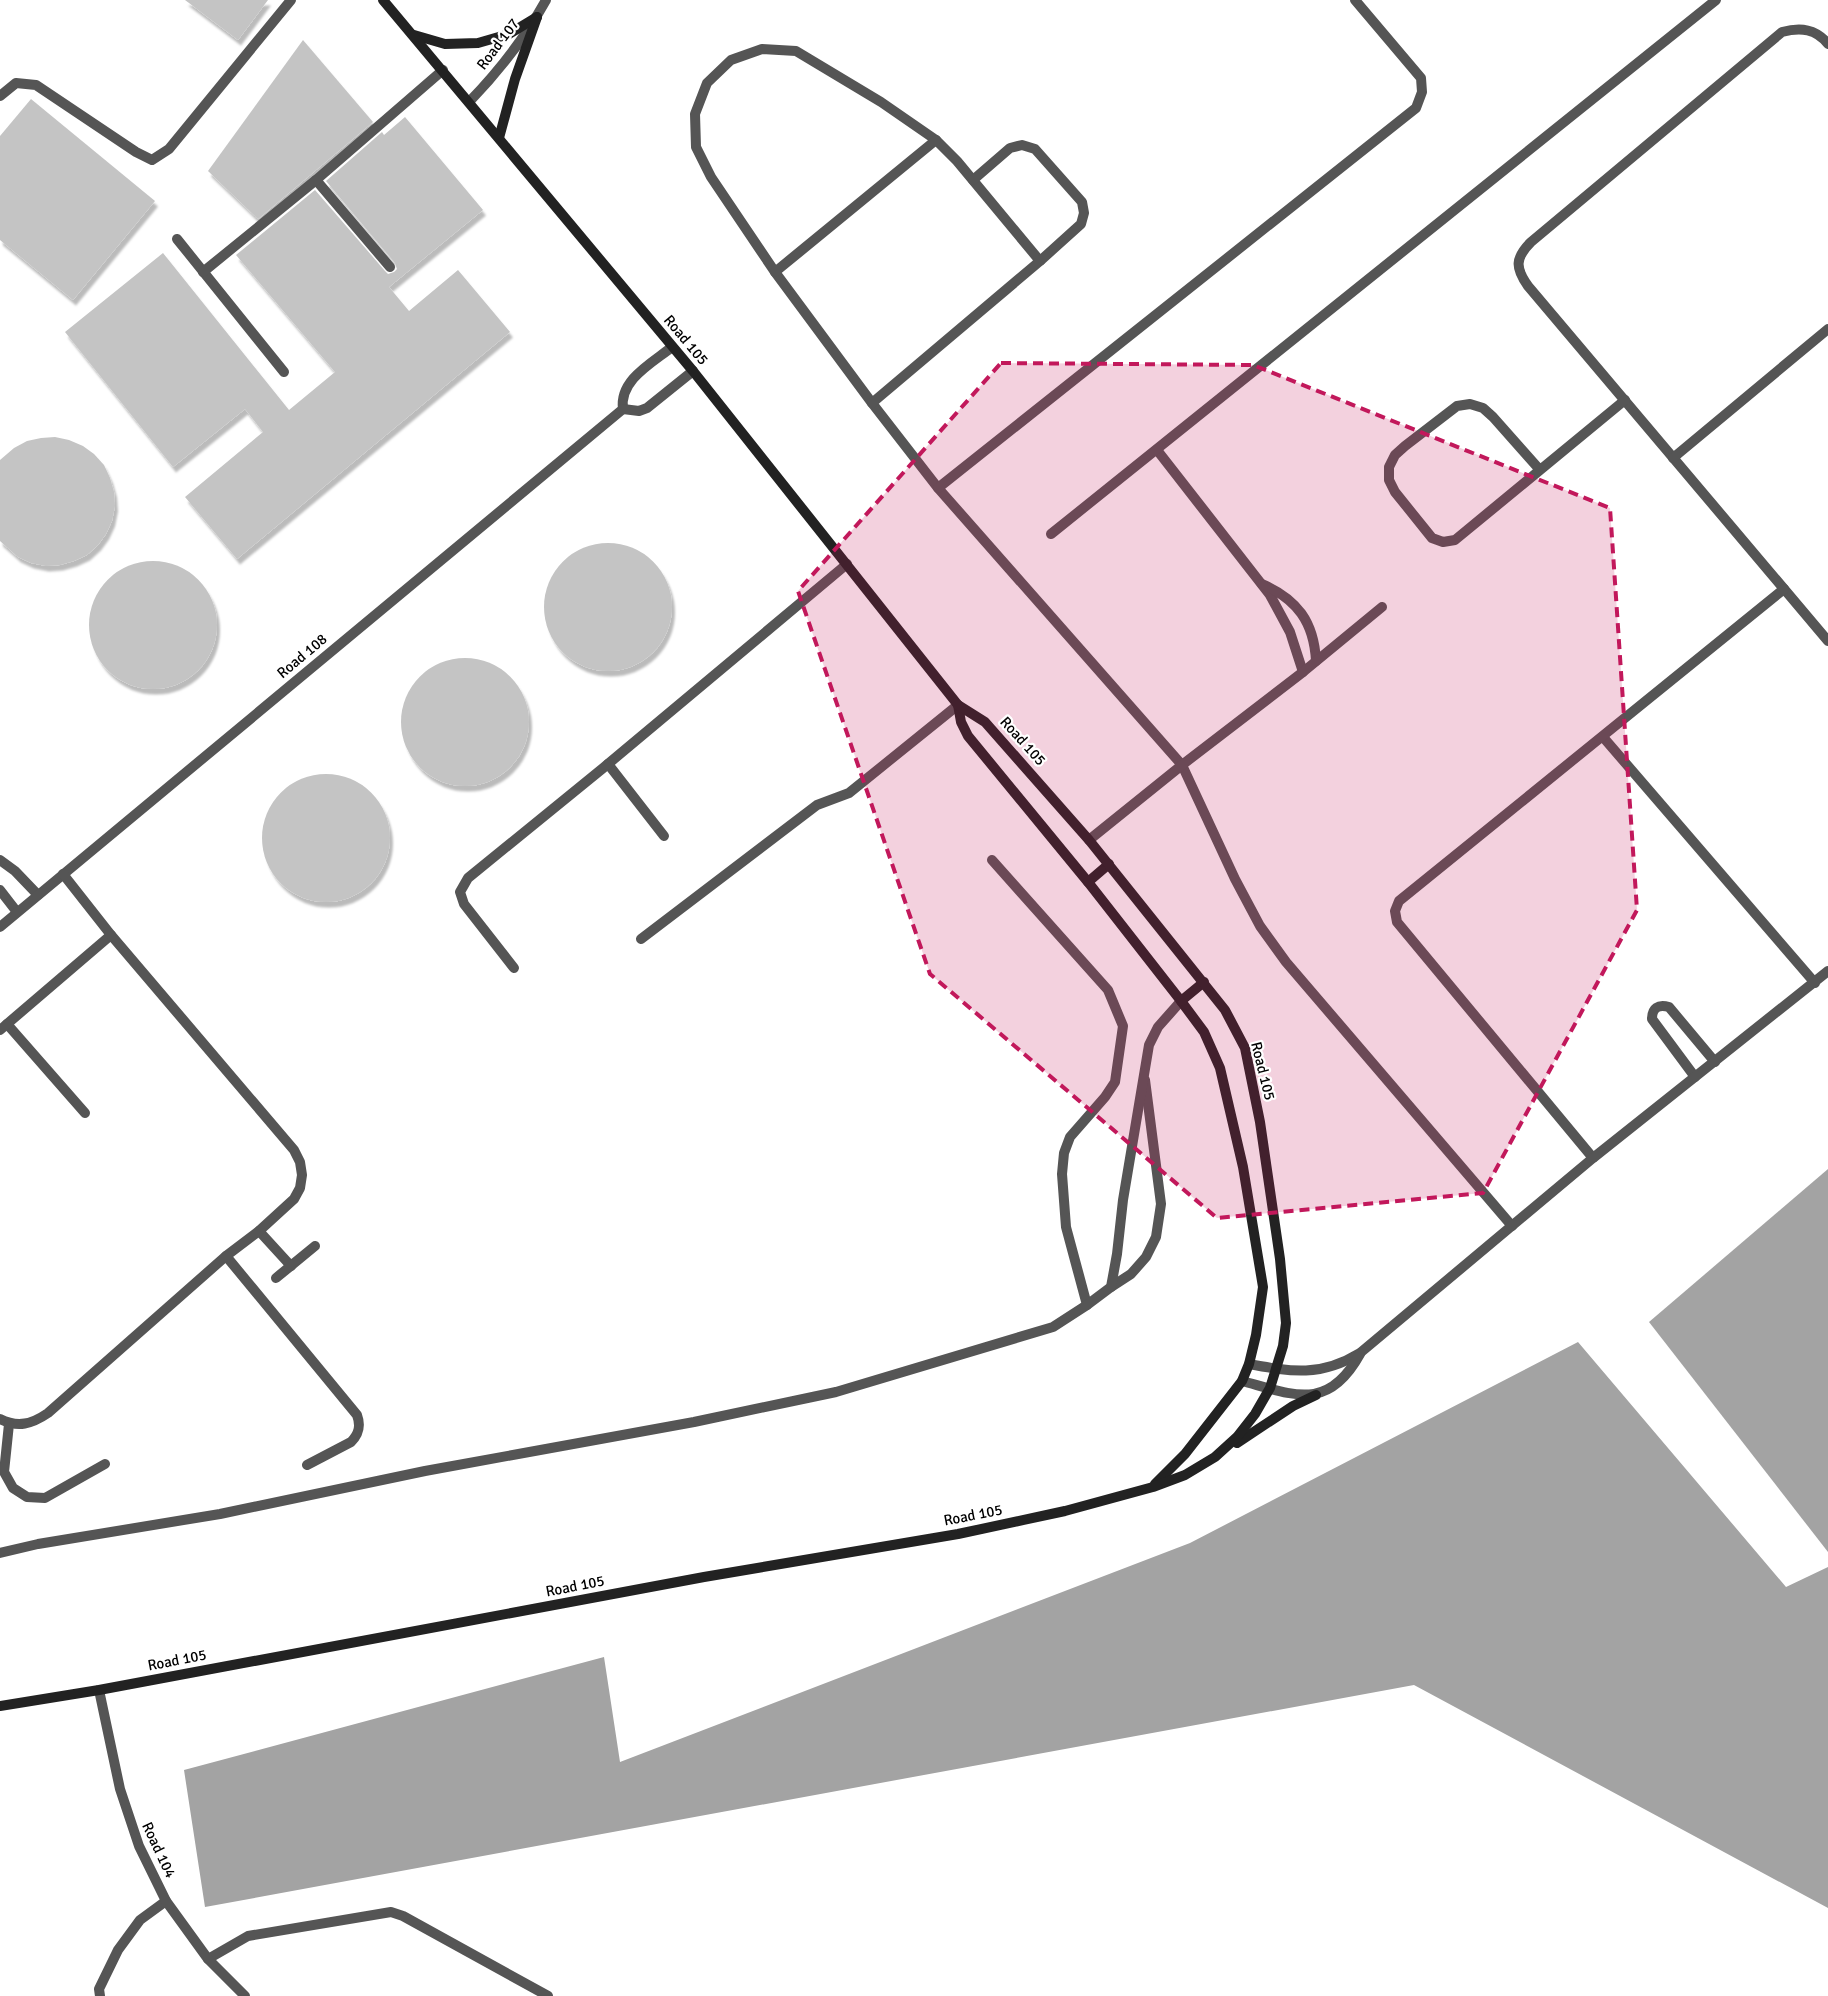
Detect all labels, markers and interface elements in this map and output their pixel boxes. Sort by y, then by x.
street label: Road 107 [473,15,523,73]
street label: Road 105 [660,311,712,369]
street label: Road 108 [273,630,331,682]
street label: Road 105 [996,713,1050,769]
street label: Road 105 [1247,1040,1279,1102]
street label: Road 105 [942,1500,1004,1530]
street label: Road 105 [544,1571,606,1601]
street label: Road 105 [146,1645,208,1675]
street label: Road 104 [138,1819,180,1881]

